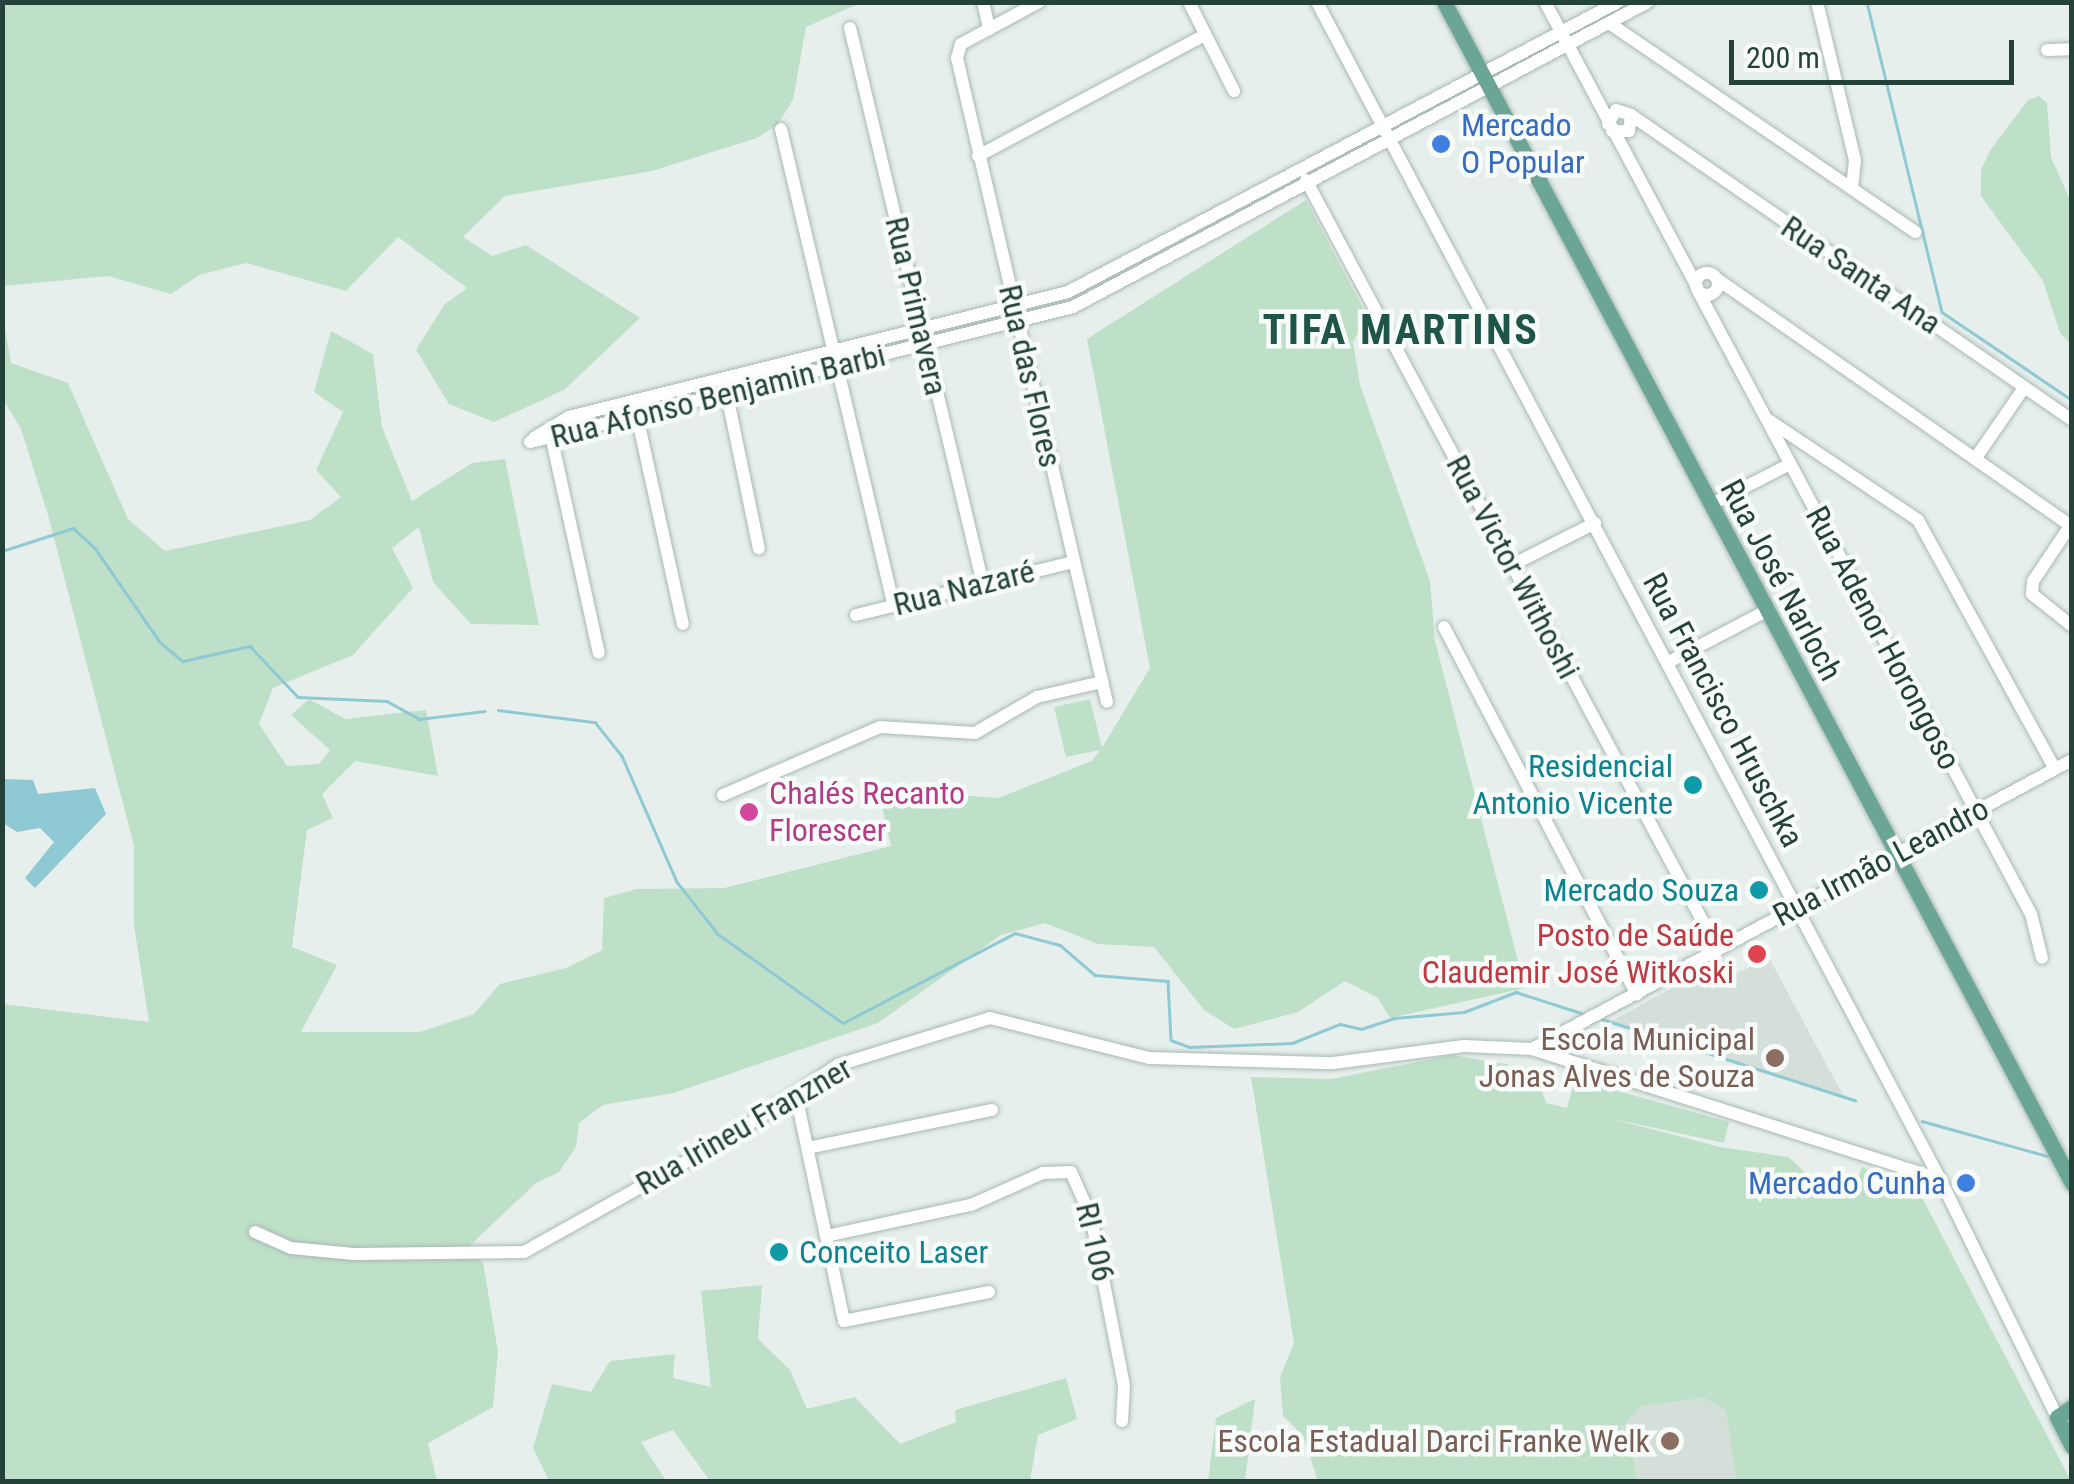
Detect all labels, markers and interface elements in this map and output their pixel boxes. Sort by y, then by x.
scale bar [1734,20,2019,82]
text: 200 m [1746,40,1820,75]
place label: Mercado O Popular [1461,107,1585,182]
marker: Mercado O Popular [1430,133,1452,155]
street label: Rua Santa Ana [1774,208,1948,342]
street label: Rua Primavera [877,213,955,399]
street label: Rua das Flores [990,281,1070,471]
district label: TIFA MARTINS [1263,305,1539,355]
street label: Rua Afonso Benjamin Barbi [547,336,889,456]
street label: Rua Victor Withoshi [1438,449,1588,685]
street label: Rua José Narloch [1712,473,1850,687]
street label: Rua Adenor Horongoso [1797,500,1969,776]
street label: Rua Nazaré [889,552,1039,624]
street label: Rua Francisco Hruschka [1635,567,1811,853]
place label: Residencial Antonio Vicente [1473,748,1673,823]
marker: Residencial Antonio Vicente [1682,774,1704,796]
place label: Chalés Recanto Florescer [769,775,965,850]
street label: Rua Irmão Leandro [1767,789,1995,935]
marker: Chalés Recanto Florescer [738,801,760,823]
place label: Mercado Souza [1543,871,1739,909]
marker: Mercado Souza [1748,879,1770,901]
place label: Posto de Saúde Claudemir José Witkoski [1422,917,1734,992]
marker: Posto de Saúde Claudemir José Witkoski [1744,941,1770,967]
place label: Escola Municipal Jonas Alves de Souza [1479,1021,1755,1096]
marker: Escola Municipal Jonas Alves de Souza [1764,1047,1786,1069]
street label: Rua Irineu Franzner [629,1049,859,1203]
place label: Mercado Cunha [1748,1164,1946,1202]
marker: Mercado Cunha [1955,1172,1977,1194]
street label: RI 106 [1067,1199,1123,1285]
place label: Conceito Laser [799,1233,988,1271]
marker: Conceito Laser [768,1241,790,1263]
place label: Escola Estadual Darci Franke Welk [1217,1422,1650,1460]
marker: Escola Estadual Darci Franke Welk [1659,1430,1681,1452]

